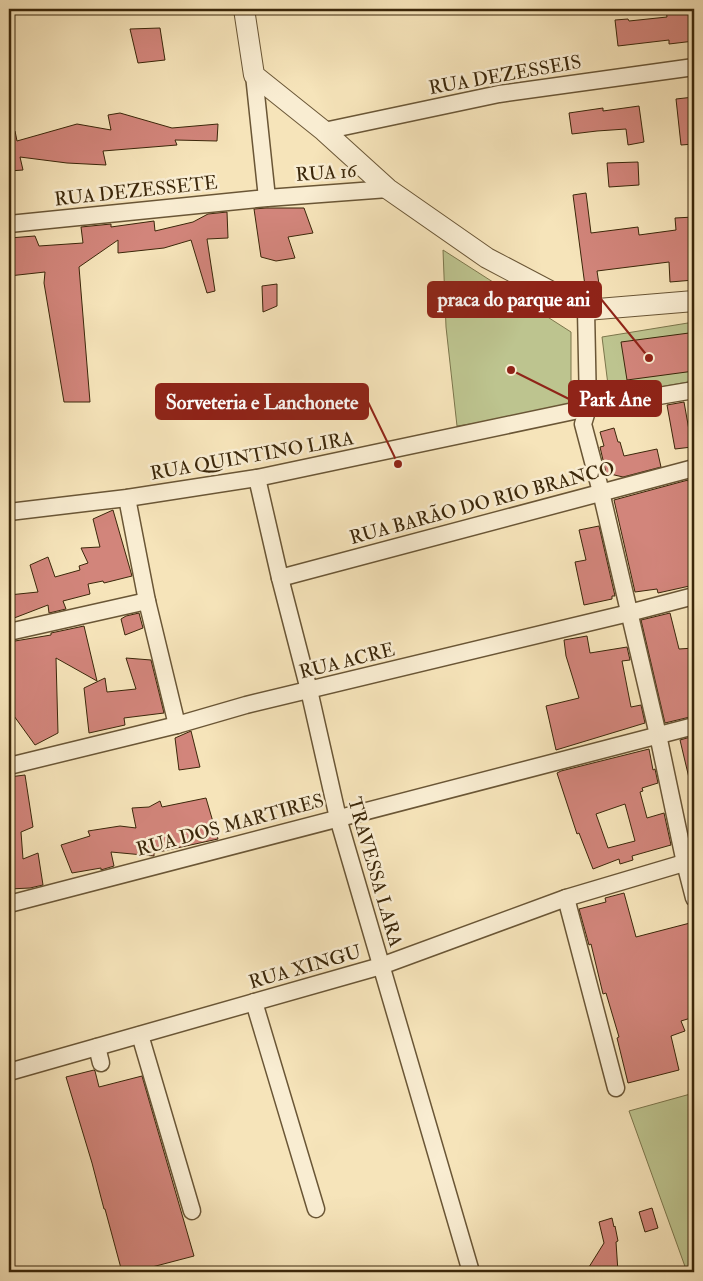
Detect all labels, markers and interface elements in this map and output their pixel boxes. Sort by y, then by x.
street label: RUA DEZESSEIS [427,50,583,100]
street label: RUA 16 [295,159,359,187]
street label: RUA DEZESSETE [53,170,219,212]
callout: praca do parque ani [428,282,601,317]
text: praca do parque ani [437,287,591,313]
callout: Park Ane [569,381,661,416]
callout: Sorveteria e Lanchonete [156,384,368,419]
text: Park Ane [579,387,652,412]
text: Sorveteria e Lanchonete [166,390,359,415]
street label: RUA QUINTINO LIRA [148,426,356,486]
street label: RUA BARÃO DO RIO BRANCO [346,454,617,550]
street label: RUA ACRE [297,637,398,684]
street label: RUA DOS MARTIRES [134,788,326,862]
street label: TRAVESSA LARA [342,794,408,950]
street label: RUA XINGU [246,940,364,994]

